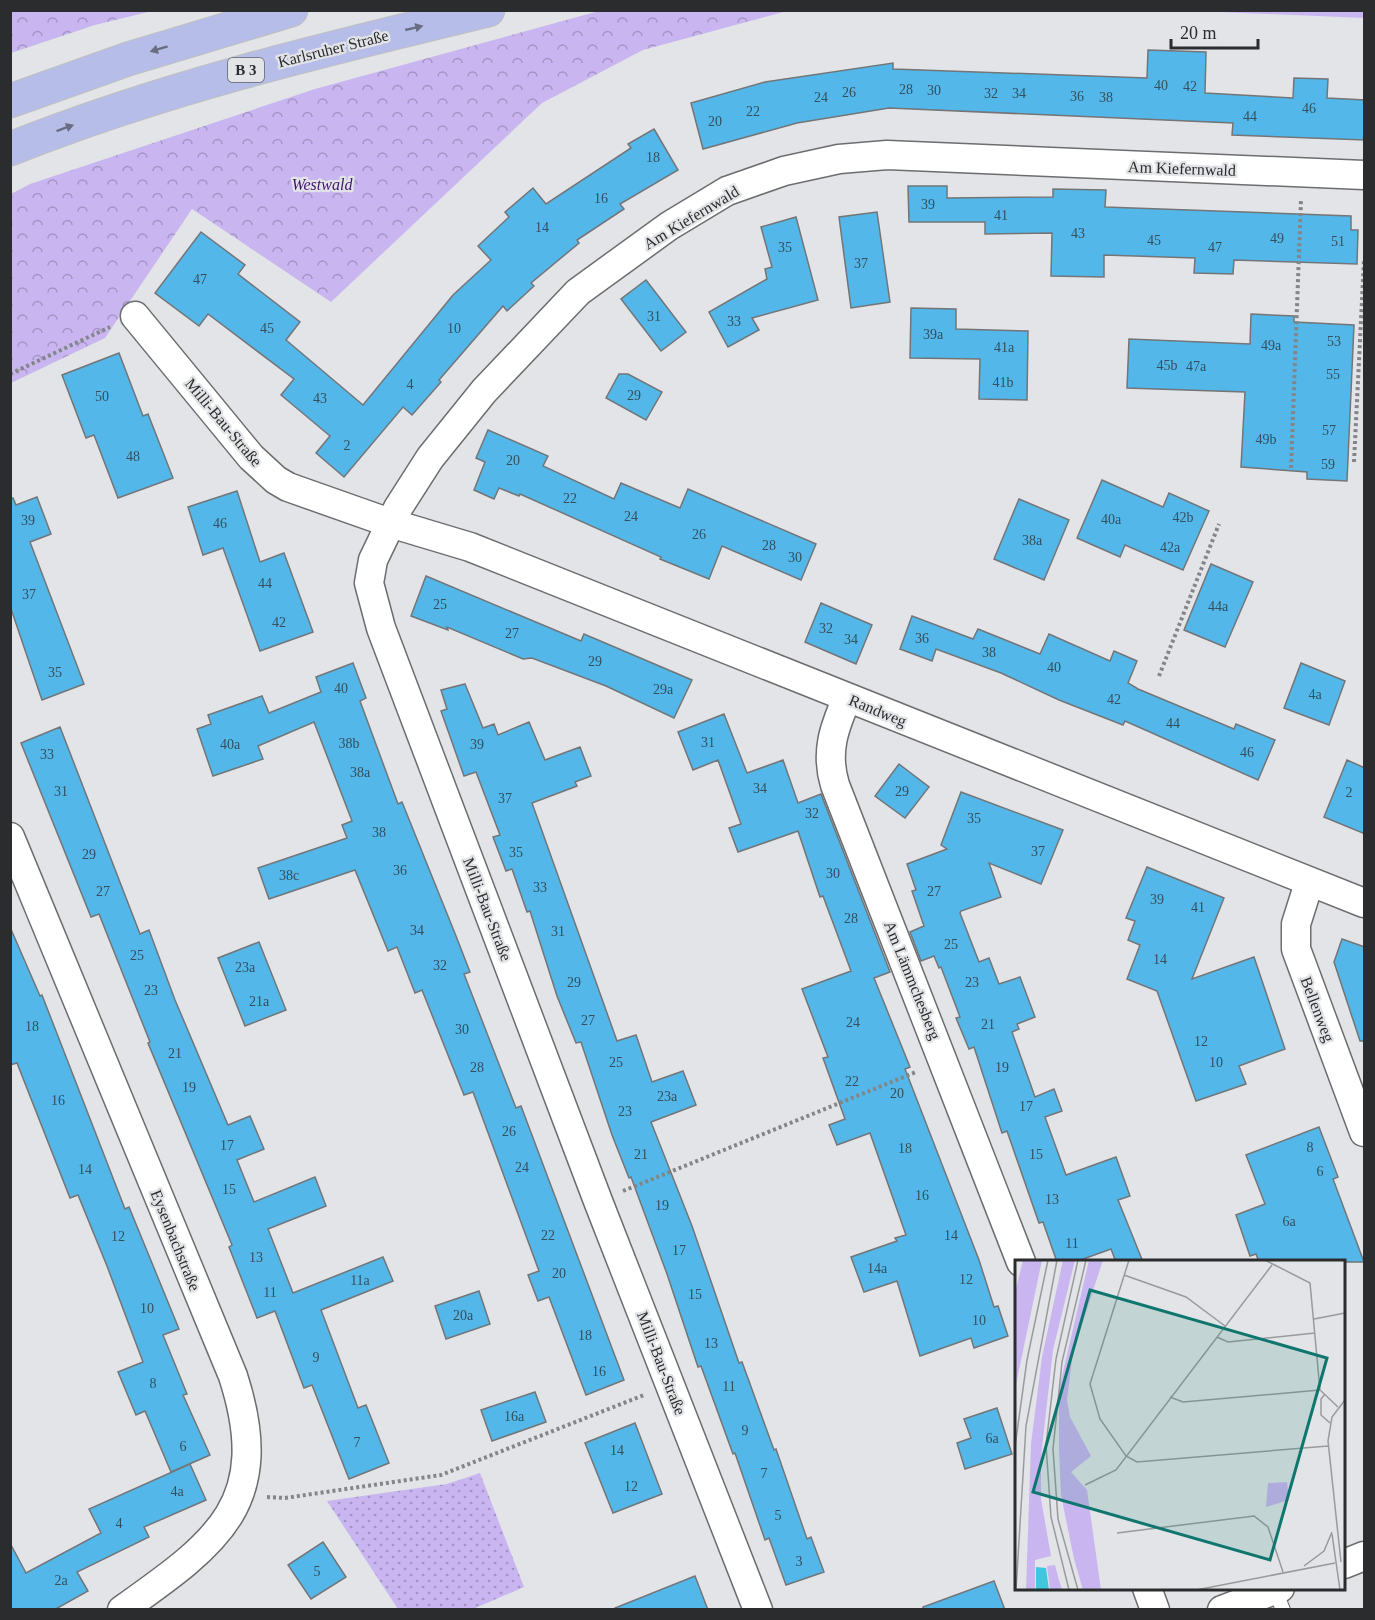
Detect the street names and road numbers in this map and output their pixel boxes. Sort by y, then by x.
street label: Karlsruher Straße [276,27,390,70]
road number: B 3 [228,58,264,82]
street label: Am Kiefernwald [1128,158,1236,179]
street label: Am Kiefernwald [641,182,742,253]
street label: Milli-Bau-Straße [182,375,265,470]
street label: Randweg [846,691,909,731]
street label: Milli-Bau-Straße [460,855,515,963]
street label: Am Lämmchesberg [880,918,944,1042]
street label: Bellenweg [1296,974,1338,1045]
street label: Eysenbachstraße [147,1187,204,1294]
street label: Milli-Bau-Straße [634,1309,689,1417]

